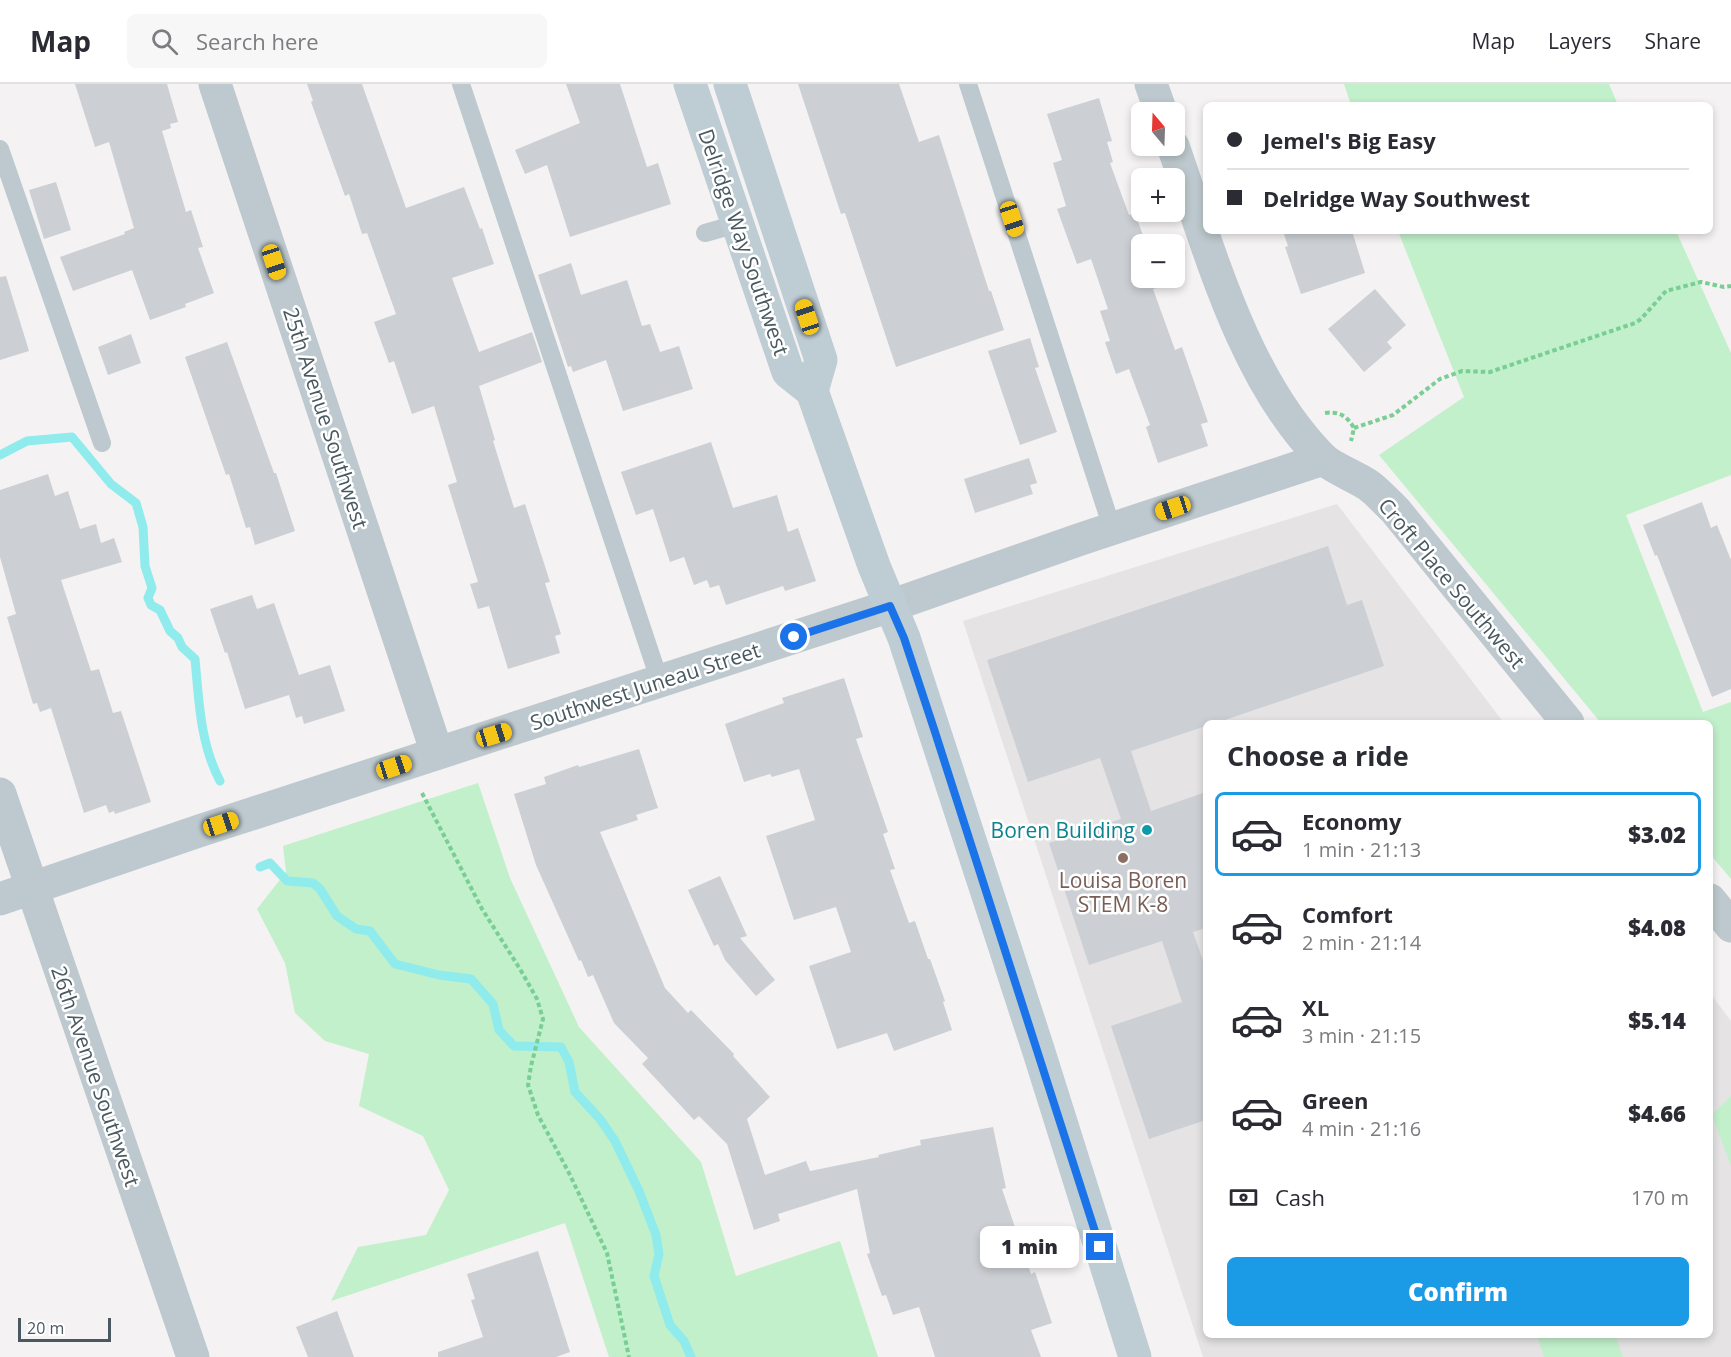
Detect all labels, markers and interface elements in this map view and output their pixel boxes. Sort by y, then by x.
search box [127,14,547,68]
text: Map [30,22,91,60]
icon: search [148,25,181,58]
text: Search here [196,26,319,56]
text: Map [1472,27,1515,55]
text: Layers [1548,27,1612,55]
text: Share [1645,27,1701,55]
north arrow [1131,102,1185,156]
map controls [1131,102,1185,288]
street label: Delridge Way Southwest [692,125,796,359]
text: Jemel's Big Easy [1263,125,1436,155]
button: + [1131,168,1185,222]
text: Delridge Way Southwest [1263,183,1530,213]
car [998,199,1026,239]
button: − [1131,234,1185,288]
car [260,242,288,282]
car [793,297,821,337]
street label: 25th Avenue Southwest [277,304,375,532]
street label: Croft Place Southwest [1372,492,1532,674]
car [1153,494,1193,522]
route start [780,623,807,650]
street label: Southwest Juneau Street [526,636,764,736]
car [474,721,514,749]
text: Choose a ride [1227,737,1409,774]
car [374,753,414,781]
text: Economy [1302,806,1401,836]
icon: car [1230,807,1284,861]
car [201,810,241,838]
place label: Boren Building [991,816,1135,844]
text: $3.02 [1628,819,1686,849]
marker: Boren Building [1140,823,1154,837]
text: 1 min · 21:13 [1302,836,1421,863]
marker: Louisa Boren STEM K-8 [1116,851,1130,865]
place label: Louisa Boren STEM K-8 [1059,866,1187,918]
text: Comfort [1302,899,1393,929]
icon: car [1230,900,1284,954]
text: $4.08 [1628,912,1686,942]
text: 2 min · 21:14 [1302,929,1421,956]
street label: 26th Avenue Southwest [45,962,147,1190]
text: XL [1302,992,1329,1022]
icon: car [1230,993,1284,1047]
text: $5.14 [1628,1005,1686,1035]
text: 3 min · 21:15 [1302,1022,1421,1049]
text: Green [1302,1085,1368,1115]
icon: car [1230,1086,1284,1140]
text: $4.66 [1628,1098,1686,1128]
text: 4 min · 21:16 [1302,1115,1421,1142]
icon: cash [1227,1181,1260,1214]
text: Cash [1275,1182,1325,1212]
text: 170 m [1631,1184,1689,1211]
callout: 1 min [980,1226,1079,1268]
text: 1 min [1001,1233,1058,1260]
route end [1086,1233,1113,1260]
button: Confirm [1227,1257,1689,1326]
scale bar [18,1315,111,1342]
text: 20 m [27,1317,64,1339]

